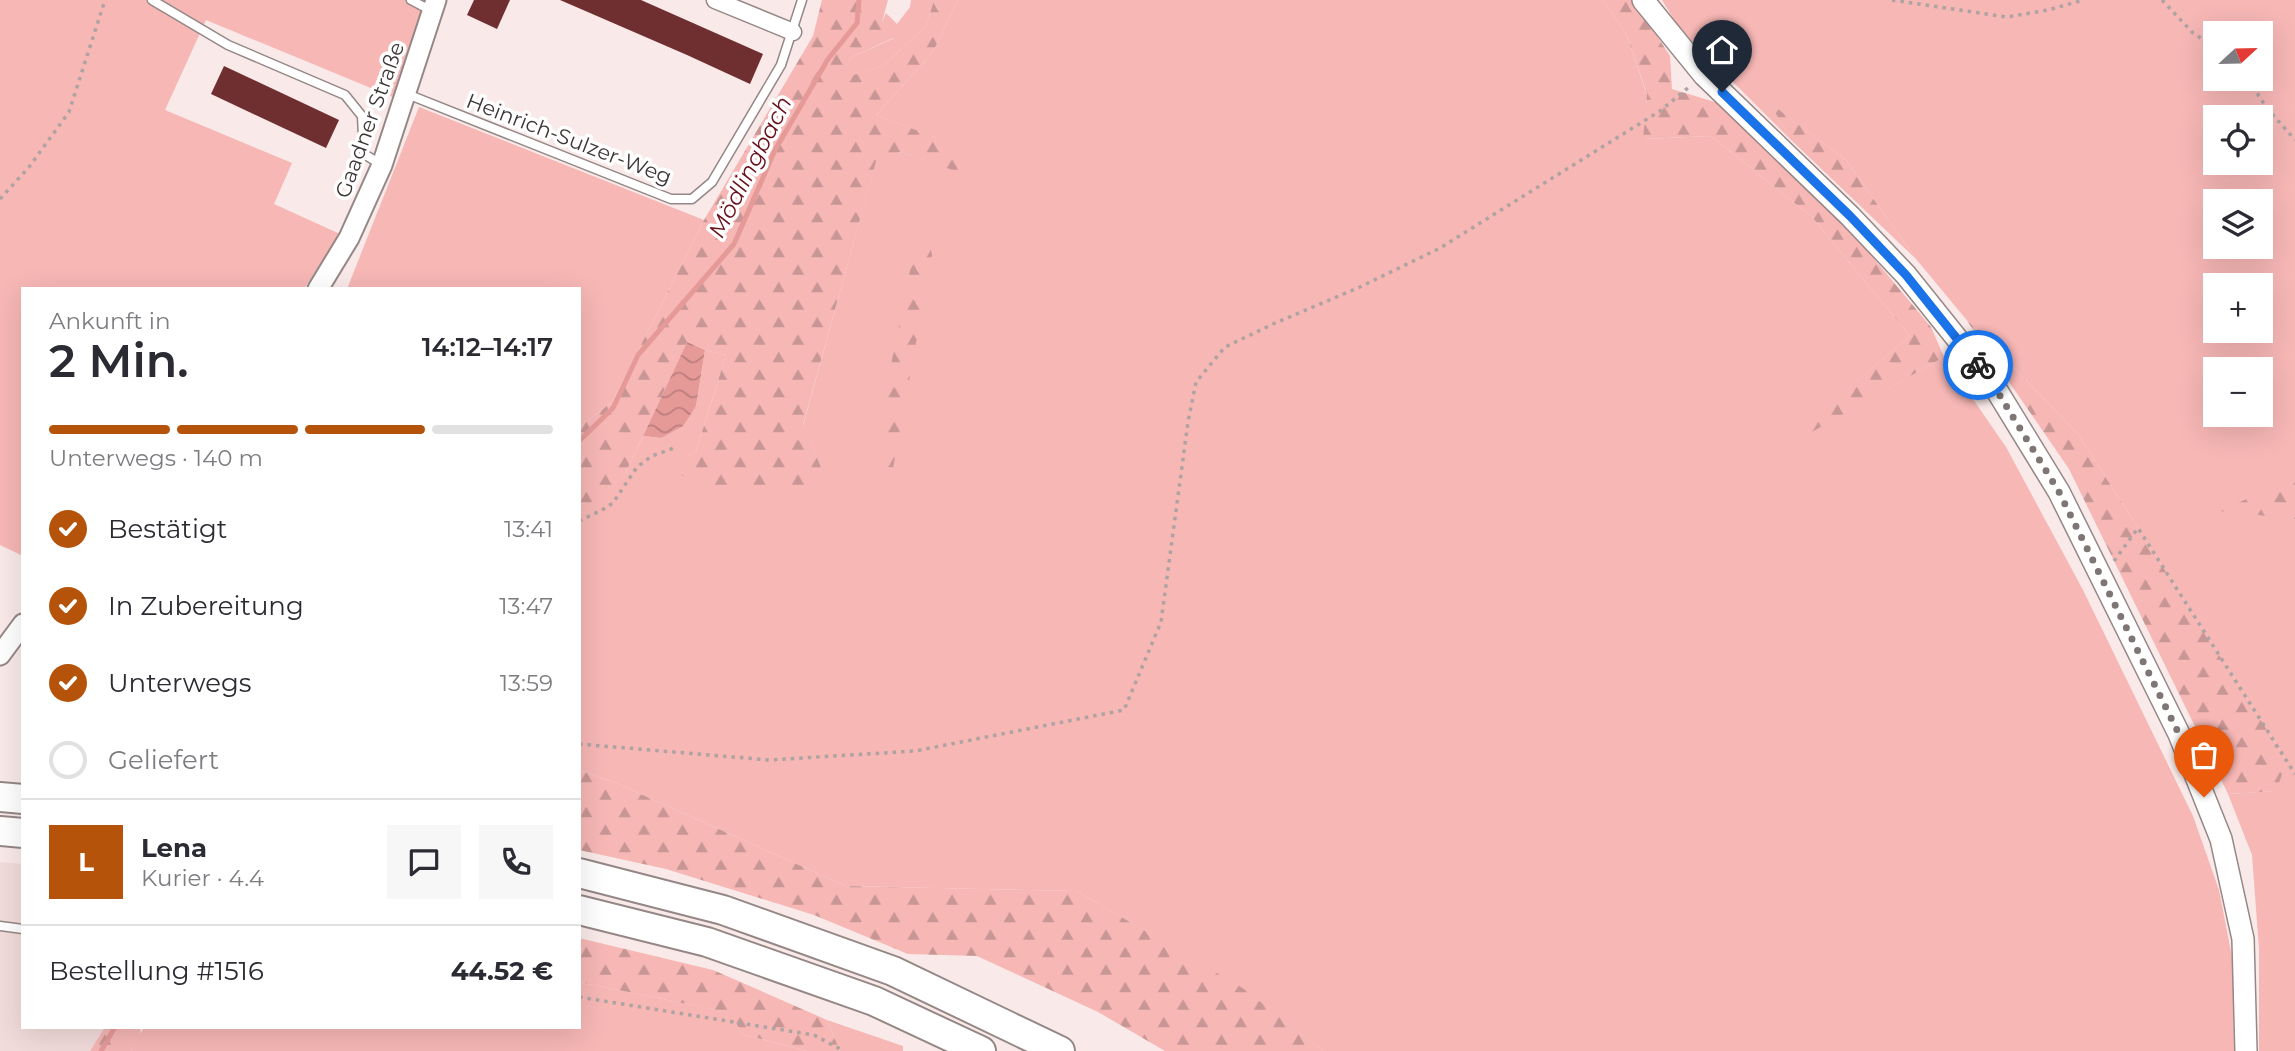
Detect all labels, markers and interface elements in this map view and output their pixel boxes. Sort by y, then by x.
pin [1692,20,1752,92]
north arrow [2203,21,2273,91]
map controls [2203,21,2273,427]
icon: home [1703,31,1741,69]
street label: Gaadner Straße [330,38,409,201]
street label: Heinrich-Sulzer-Weg [463,88,675,189]
water label: Mödlingbach [702,92,798,242]
button: locate [2203,105,2273,175]
button: layers [2203,189,2273,259]
button: + [2203,273,2273,343]
text: Ankunft in [49,307,170,335]
courier [1943,330,2013,400]
text: 14:12–14:17 [422,331,553,363]
text: 2 Min. [49,332,188,389]
icon: bike [1959,346,1997,384]
button: − [2203,357,2273,427]
text: Unterwegs · 140 m [49,444,263,472]
icon: check [49,510,87,548]
text: Bestätigt [108,513,227,545]
text: 13:41 [504,515,553,543]
icon: check [49,587,87,625]
text: In Zubereitung [108,590,304,622]
text: 13:47 [499,592,553,620]
icon: check [49,664,87,702]
text: Unterwegs [108,667,251,699]
text: 13:59 [500,669,553,697]
pin [2174,725,2234,797]
icon: bag [2185,736,2223,774]
text: Geliefert [108,744,219,776]
button: chat [387,825,461,899]
button: phone [479,825,553,899]
text: Lena [141,832,207,864]
text: L [78,846,94,878]
text: Kurier · 4.4 [141,864,264,892]
text: Bestellung #1516 [49,955,264,987]
text: 44.52 € [451,955,553,987]

